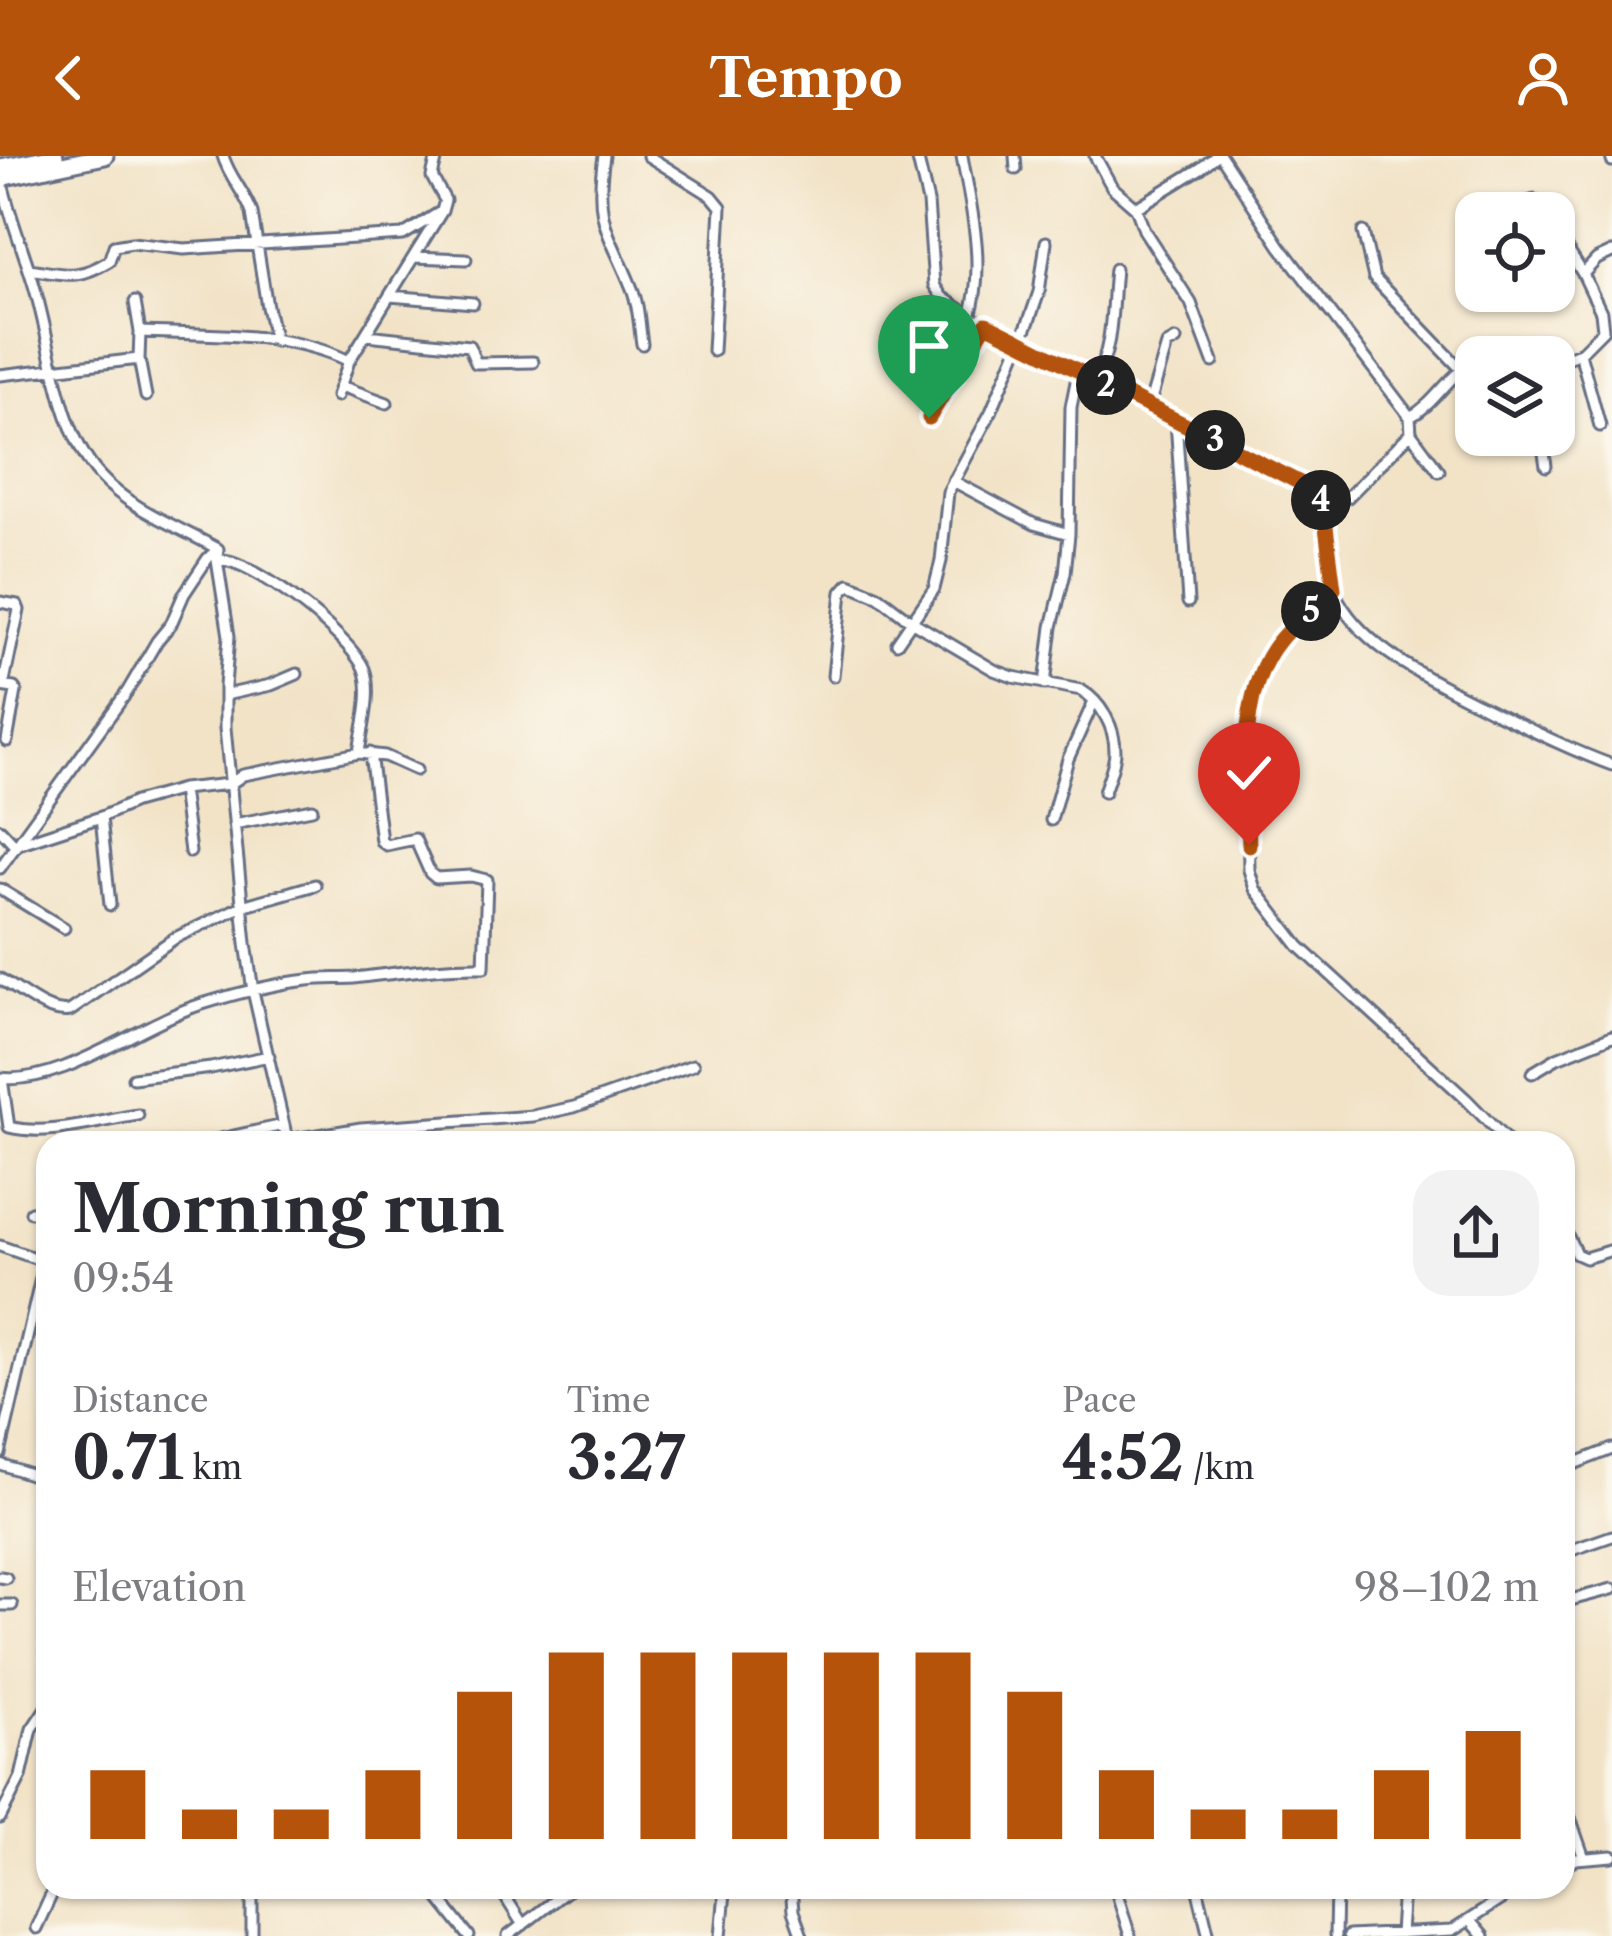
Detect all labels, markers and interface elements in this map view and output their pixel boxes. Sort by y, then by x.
icon: back [36,45,102,111]
text: Tempo [709,45,903,111]
icon: person [1510,45,1576,111]
map controls [1455,192,1575,456]
button: locate [1455,192,1575,312]
pin [878,295,980,418]
icon: arrive [896,313,962,379]
button: layers [1455,336,1575,456]
pin: 2 [1076,355,1136,415]
text: 2 [1096,364,1116,405]
pin: 3 [1185,410,1245,470]
text: 3 [1206,419,1224,460]
pin: 4 [1291,470,1351,530]
text: 4 [1311,479,1331,520]
pin: 5 [1281,581,1341,641]
text: 5 [1302,590,1320,631]
pin [1198,722,1300,845]
icon: check [1216,740,1282,806]
text: Morning run [72,1168,505,1249]
button: share [1413,1170,1539,1296]
text: 09:54 [72,1254,174,1302]
text: Distance [72,1380,209,1421]
text: Time [567,1380,650,1421]
text: Pace [1062,1380,1137,1421]
text: 0.71 [72,1421,184,1495]
text: 3:27 [567,1421,685,1495]
text: 4:52 [1062,1421,1184,1495]
text: km [184,1447,242,1488]
text: /km [1184,1447,1254,1488]
text: Elevation [72,1563,246,1611]
text: 98–102 m [1354,1563,1539,1611]

